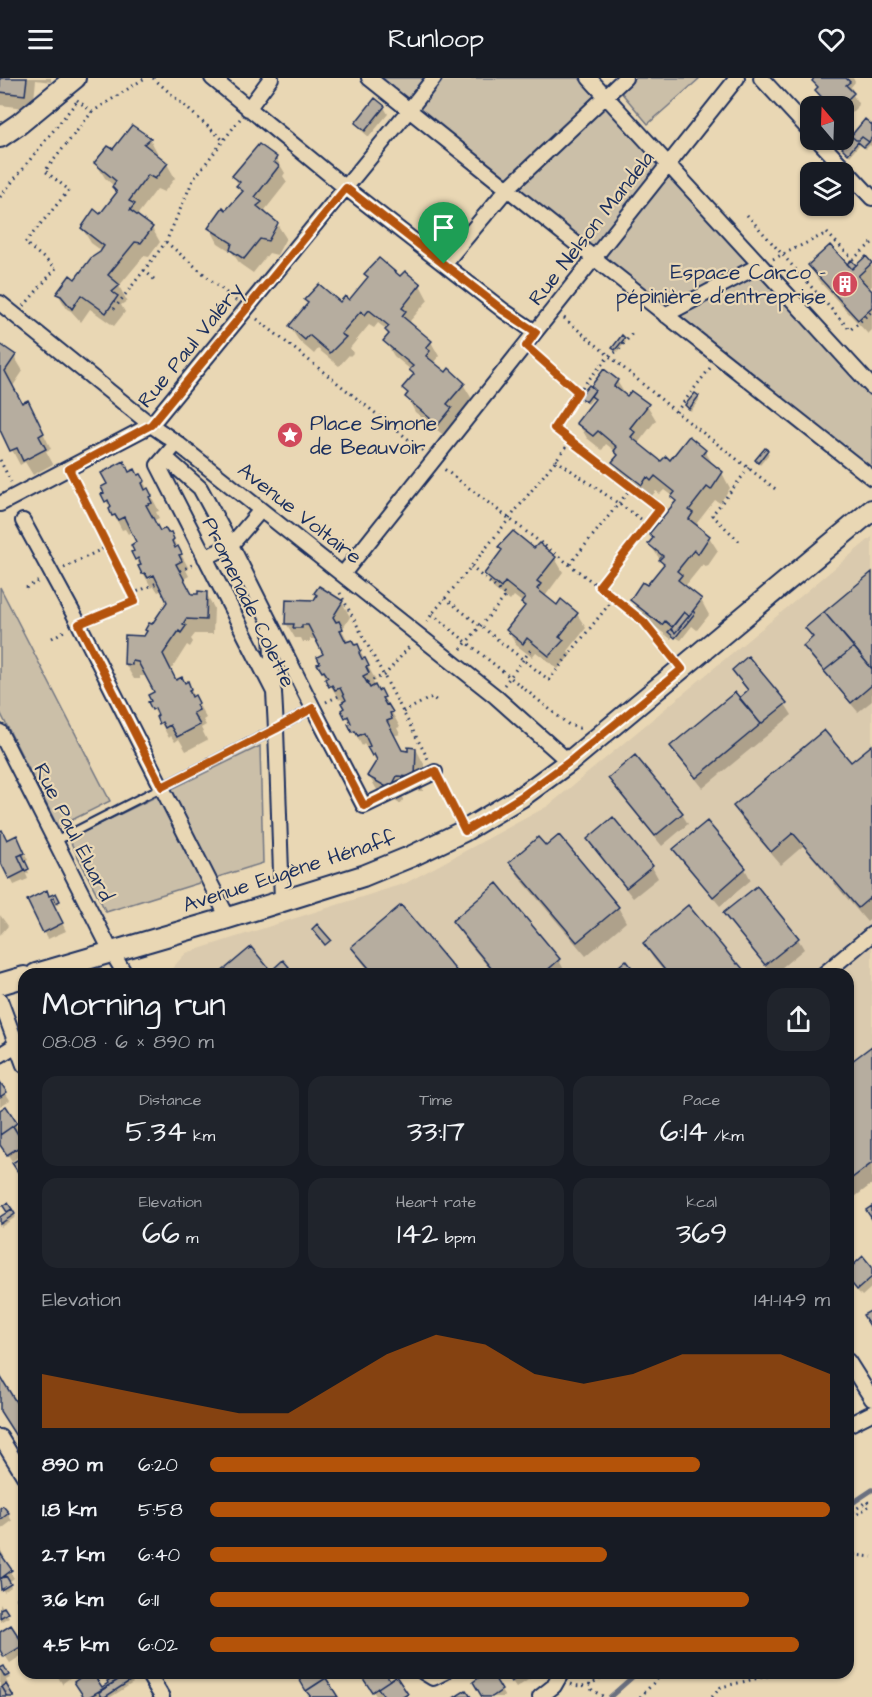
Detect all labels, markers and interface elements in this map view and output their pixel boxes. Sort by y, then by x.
text: Runloop [388,20,484,58]
icon: menu [24,23,57,56]
icon: heart [815,23,848,56]
north arrow [800,96,854,150]
map controls [800,96,854,216]
street label: Rue Nelson Mandela [522,145,661,312]
button: layers [800,162,854,216]
pin [418,202,469,264]
icon: arrive [427,211,460,244]
place label: Espace Carco - pépinière d'entreprise [616,258,826,312]
building icon: Espace Carco - pépinière d'entreprise [830,269,860,299]
street label: Rue Paul Valéry [131,276,252,415]
place label: Place Simone de Beauvoir [310,409,437,462]
place icon: Place Simone de Beauvoir [275,420,305,450]
street label: Avenue Voltaire [232,456,368,571]
street label: Promenade Colette [195,512,302,692]
street label: Rue Paul Éluard [26,758,121,906]
street label: Avenue Eugène Hénaff [179,823,401,922]
text: Morning run [42,982,226,1028]
button: share [767,988,830,1051]
text: 08:08 · 6 × 890 m [42,1028,214,1056]
text: Distance [139,1089,201,1111]
text: Time [419,1089,453,1111]
text: Pace [683,1089,720,1111]
text: 5.34 [125,1111,187,1153]
text: 33:17 [407,1111,465,1153]
text: 6:14 [660,1111,708,1153]
text: km [187,1125,215,1147]
text: /km [708,1125,744,1147]
text: Elevation [139,1191,202,1213]
text: Heart rate [396,1191,476,1213]
text: kcal [686,1191,717,1213]
text: 66 [142,1213,180,1255]
text: 142 [397,1213,438,1255]
text: 369 [676,1213,727,1255]
text: m [180,1227,199,1249]
text: bpm [438,1227,475,1249]
text: Elevation [42,1286,121,1314]
text: 141–149 m [754,1286,830,1314]
text: 890 m [42,1451,103,1479]
text: 6:20 [138,1451,178,1479]
text: 1.8 km [42,1496,96,1524]
text: 5:58 [138,1496,183,1524]
text: 2.7 km [42,1541,104,1569]
text: 6:40 [138,1541,180,1569]
text: 3.6 km [42,1586,103,1614]
text: 6:11 [138,1586,159,1614]
text: 4.5 km [42,1631,108,1659]
text: 6:02 [138,1631,178,1659]

